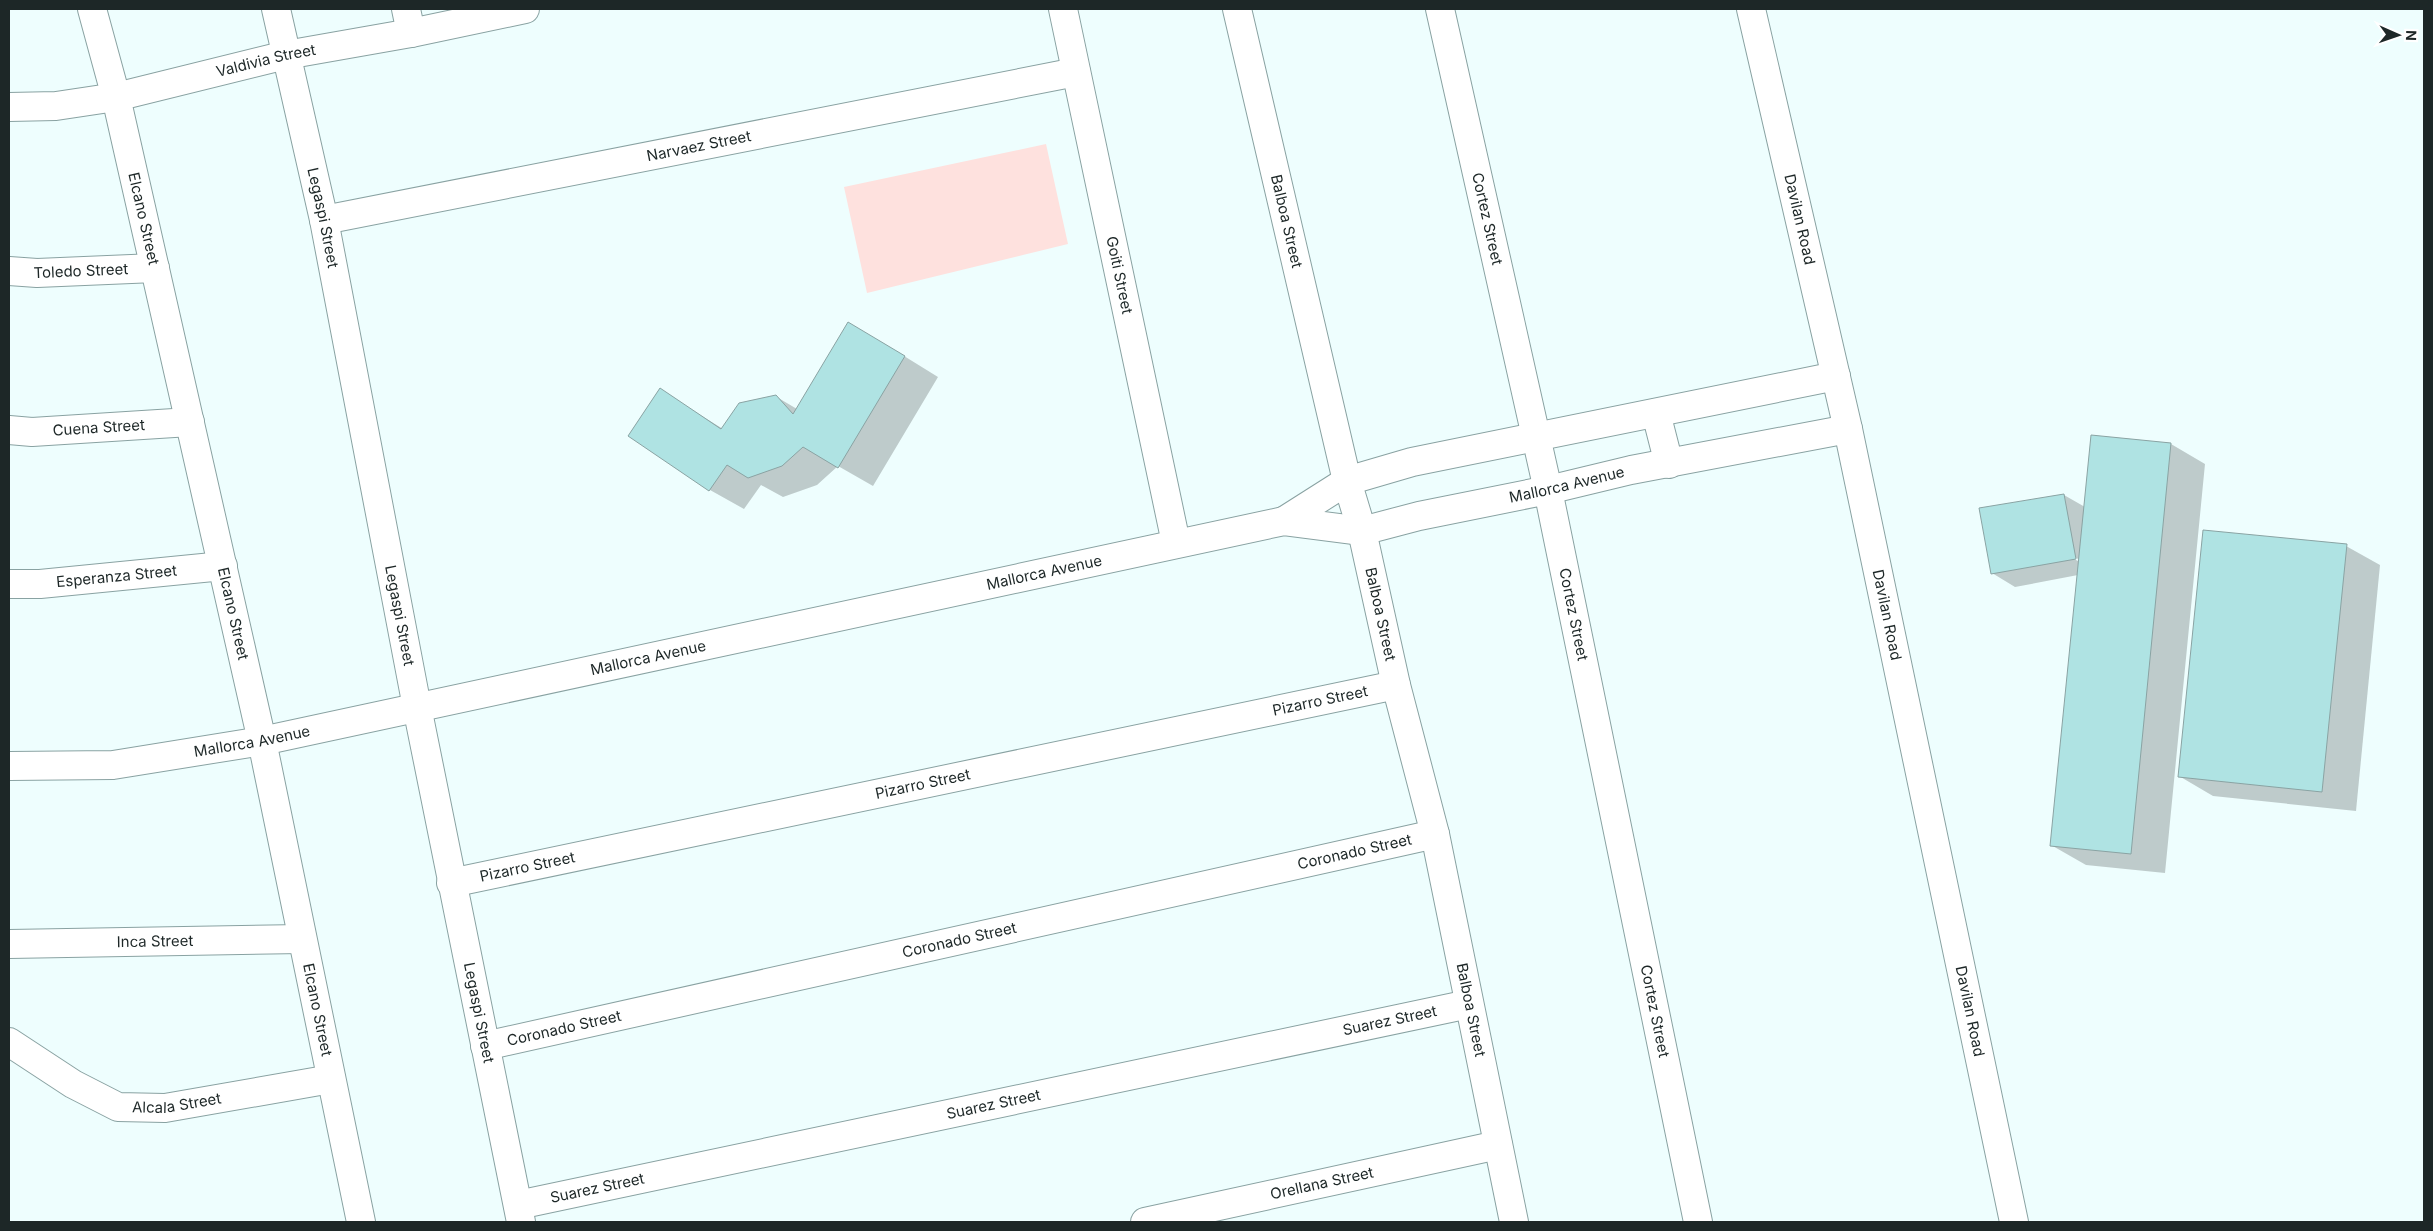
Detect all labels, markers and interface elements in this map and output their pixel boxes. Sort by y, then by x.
north arrow [2373,10,2423,60]
text: N [2403,30,2420,41]
street label: Valdivia Street [214,40,317,81]
street label: Narvaez Street [645,126,753,165]
street label: Legaspi Street [303,166,343,270]
street label: Elcano Street [124,171,164,267]
street label: Cortez Street [1468,171,1507,267]
street label: Davilan Road [1780,172,1820,267]
street label: Balboa Street [1267,173,1307,270]
street label: Goiti Street [1102,234,1137,316]
street label: Toledo Street [33,259,129,282]
street label: Cuena Street [52,415,146,440]
street label: Mallorca Avenue [1507,462,1626,507]
street label: Mallorca Avenue [984,550,1104,594]
street label: Esperanza Street [55,561,178,591]
street label: Legaspi Street [381,563,419,667]
street label: Elcano Street [214,565,253,662]
street label: Balboa Street [1361,565,1400,663]
street label: Cortez Street [1555,566,1593,662]
street label: Davilan Road [1869,568,1906,662]
street label: Mallorca Avenue [589,636,708,679]
street label: Pizarro Street [1271,681,1369,720]
street label: Mallorca Avenue [192,721,312,761]
street label: Pizarro Street [873,764,972,803]
street label: Coronado Street [1296,829,1413,873]
street label: Pizarro Street [478,847,577,886]
street label: Coronado Street [900,918,1018,962]
street label: Inca Street [116,931,194,951]
street label: Legaspi Street [460,961,499,1065]
street label: Balboa Street [1452,961,1490,1058]
street label: Elcano Street [299,962,337,1058]
street label: Cortez Street [1637,963,1674,1059]
street label: Davilan Road [1952,964,1989,1058]
street label: Suarez Street [1341,1001,1439,1039]
street label: Coronado Street [505,1006,623,1050]
street label: Suarez Street [945,1085,1042,1123]
street label: Alcala Street [132,1088,223,1117]
street label: Orellana Street [1268,1162,1375,1203]
street label: Suarez Street [548,1169,646,1207]

